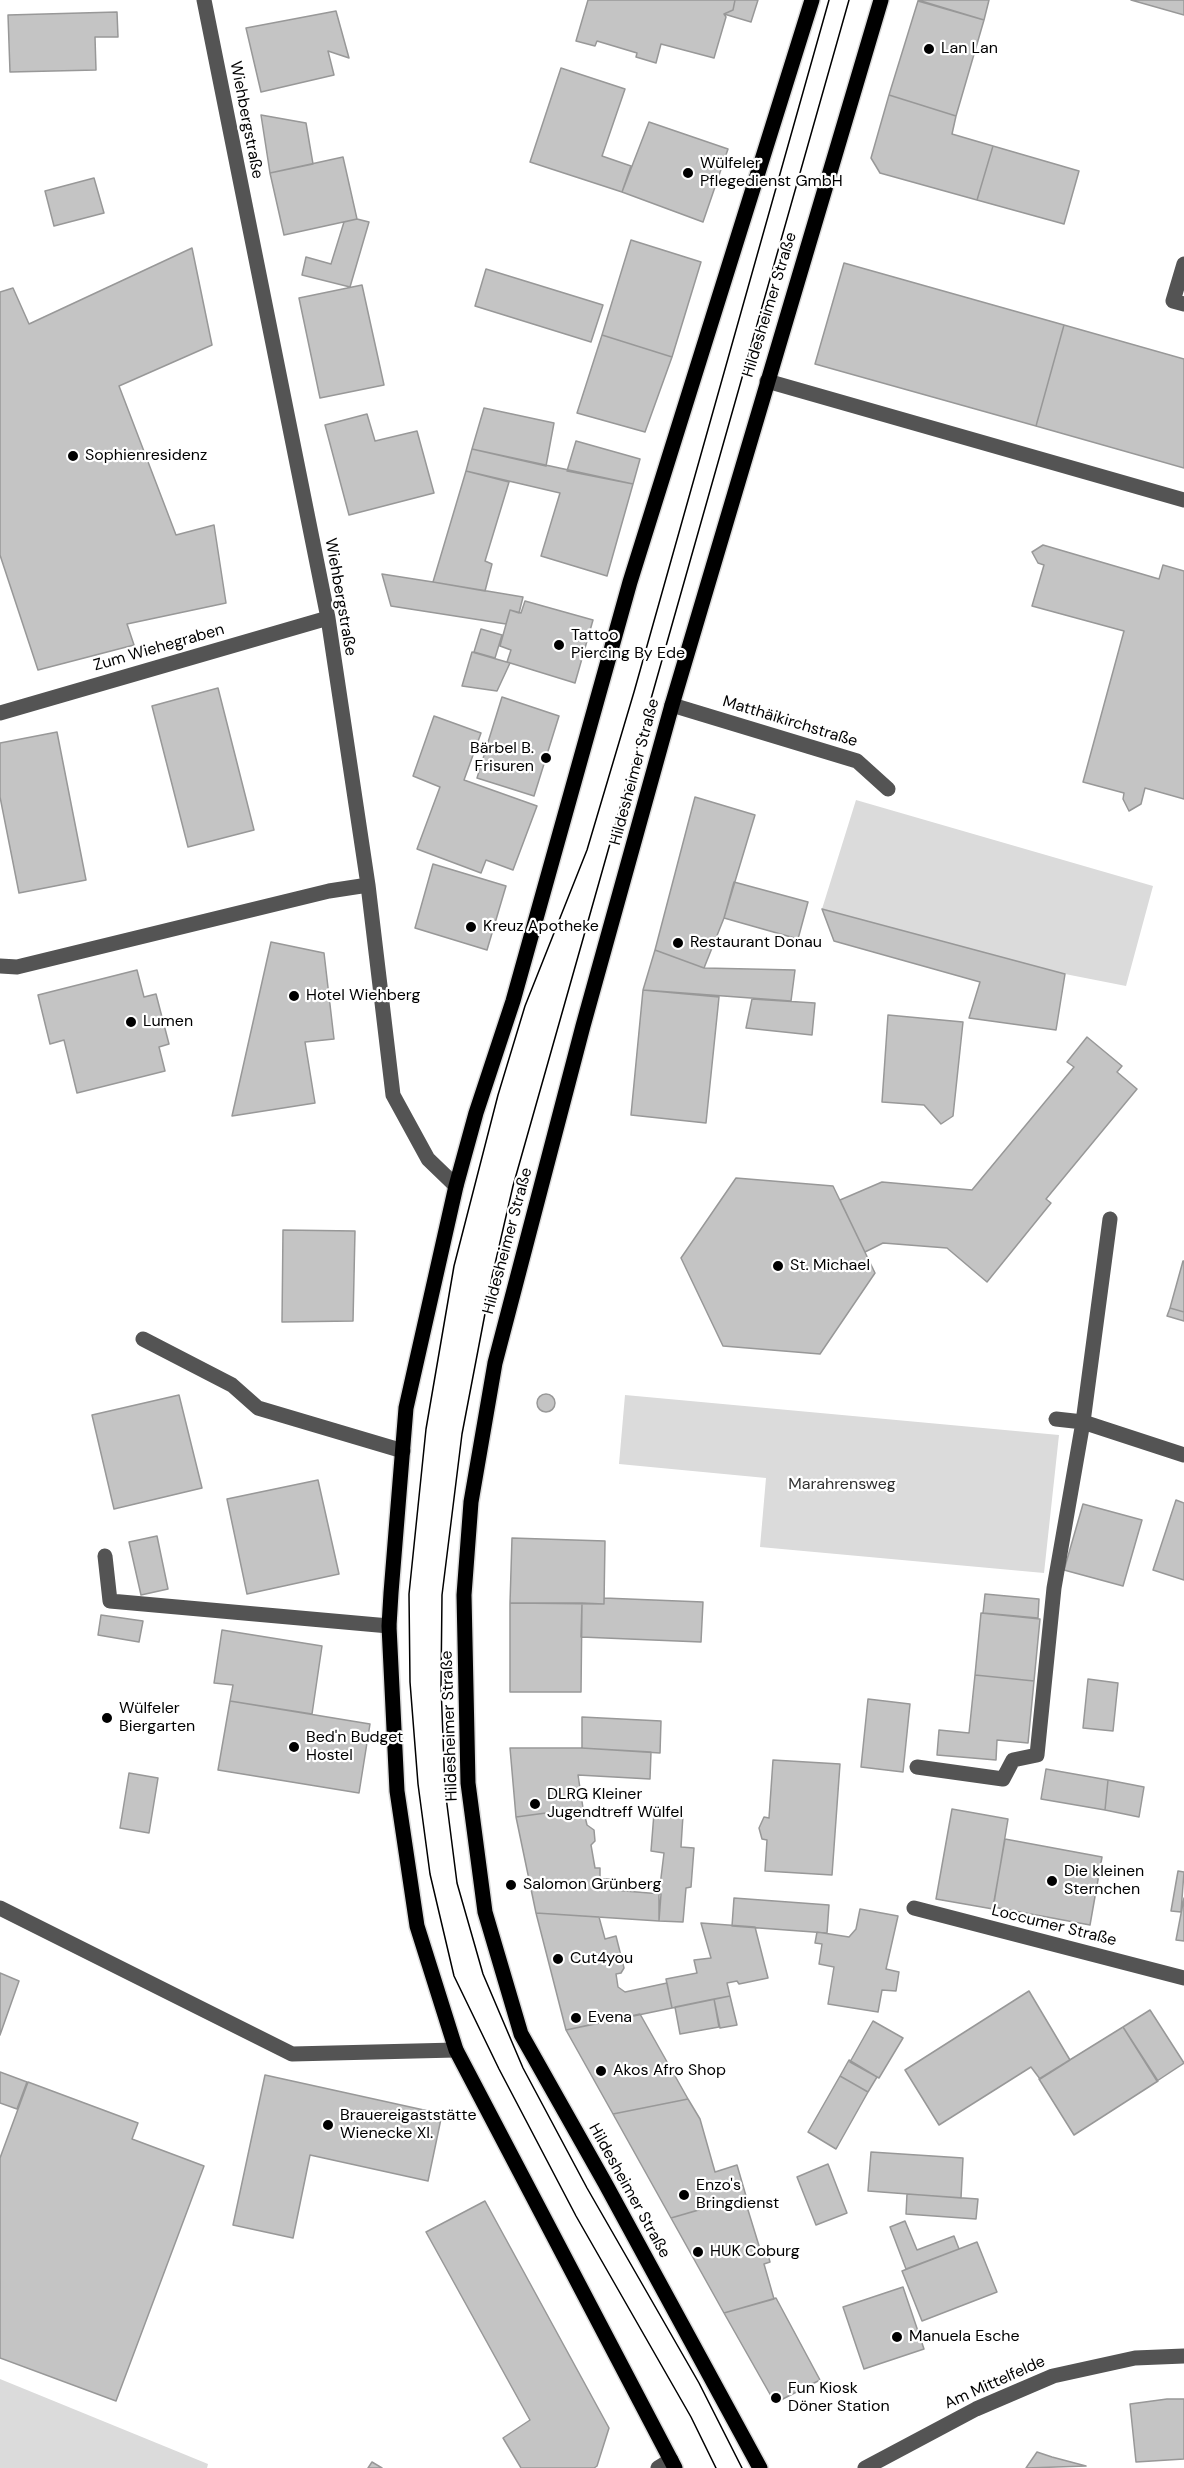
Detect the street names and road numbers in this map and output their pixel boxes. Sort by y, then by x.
street label: Wiehbergstraße [225,60,267,180]
street label: Hildesheimer Straße [739,230,801,380]
street label: Wiehbergstraße [320,537,360,657]
street label: Zum Wiehegraben [92,620,226,676]
street label: Matthäikirchstraße [720,692,860,752]
street label: Hildesheimer Straße [606,697,664,847]
street label: Hildesheimer Straße [479,1166,537,1316]
street label: Hildesheimer Straße [438,1650,462,1802]
street label: Loccumer Straße [989,1901,1119,1951]
street label: Hildesheimer Straße [584,2120,674,2262]
street label: Am Mittelfelde [942,2352,1048,2414]

